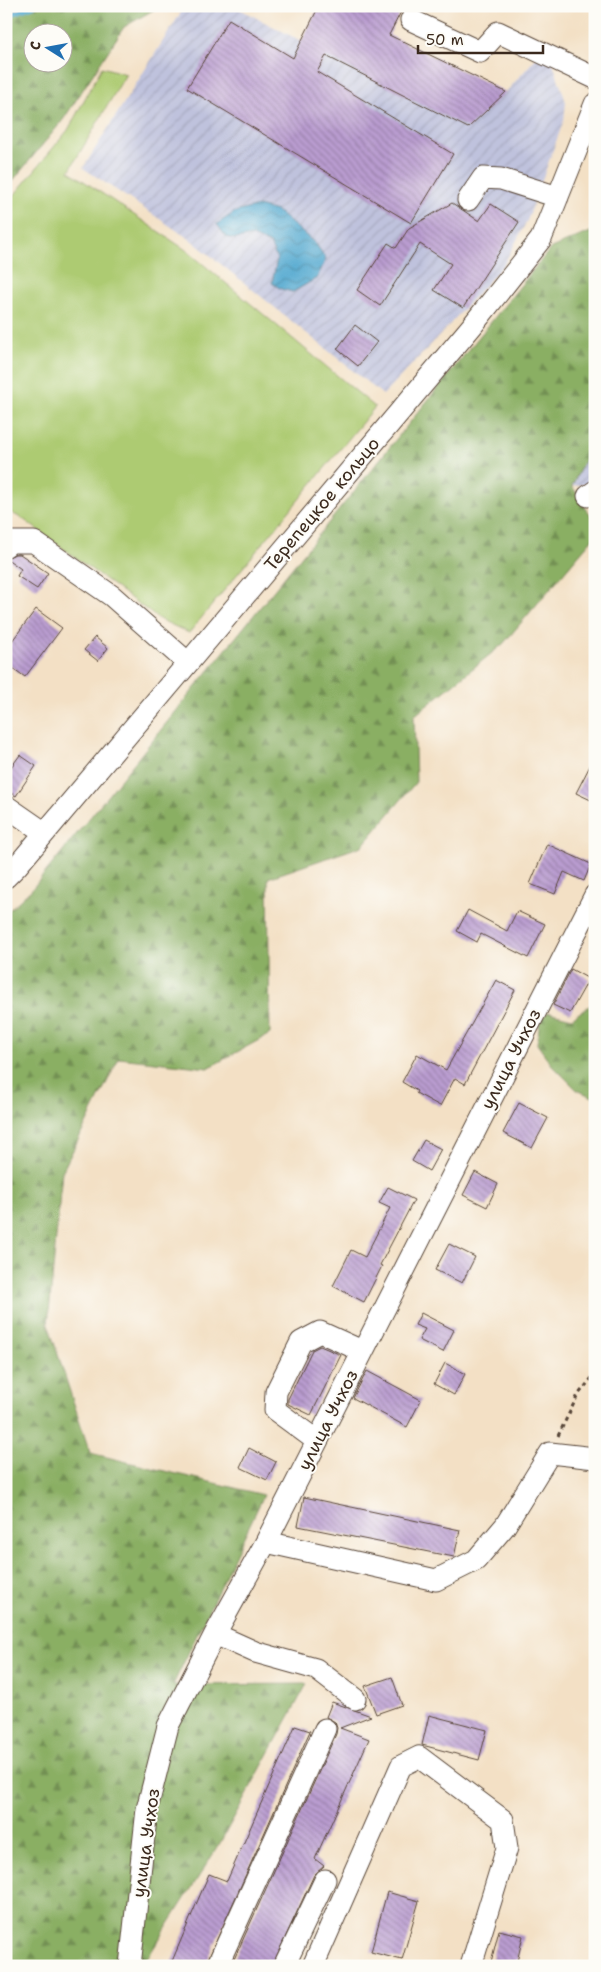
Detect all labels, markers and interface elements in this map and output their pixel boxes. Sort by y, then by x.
north arrow [22,22,72,72]
scale bar [418,22,544,54]
text: 50 m [426,30,464,50]
text: С [26,40,45,51]
street label: Терепецкое кольцо [259,432,385,576]
street label: улица Учхоз [475,1004,547,1114]
street label: улица Учхоз [292,1365,364,1475]
street label: улица Учхоз [126,1787,166,1899]

